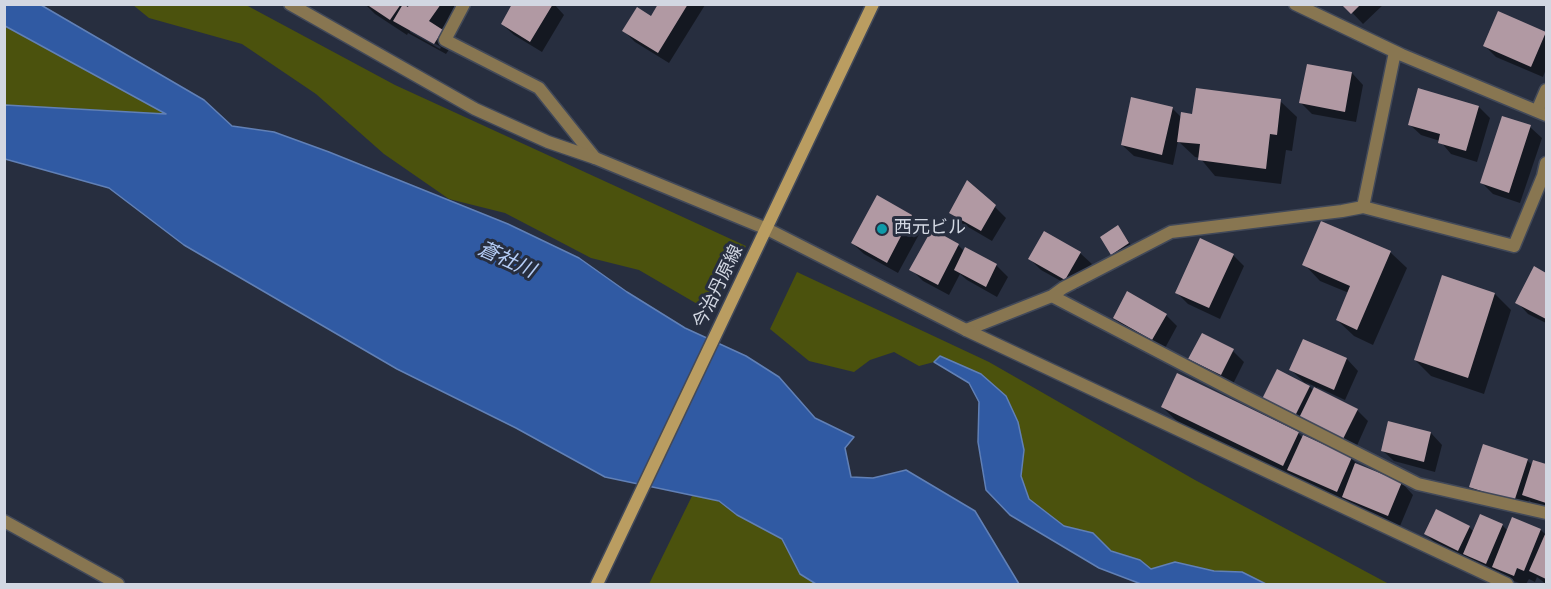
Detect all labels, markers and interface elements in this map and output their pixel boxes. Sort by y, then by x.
place label: 西元ビル [894,218,966,240]
marker: 西元ビル [875,222,889,236]
water label: 蒼社川 [474,238,538,284]
street label: 今治丹原線 [690,242,748,332]

